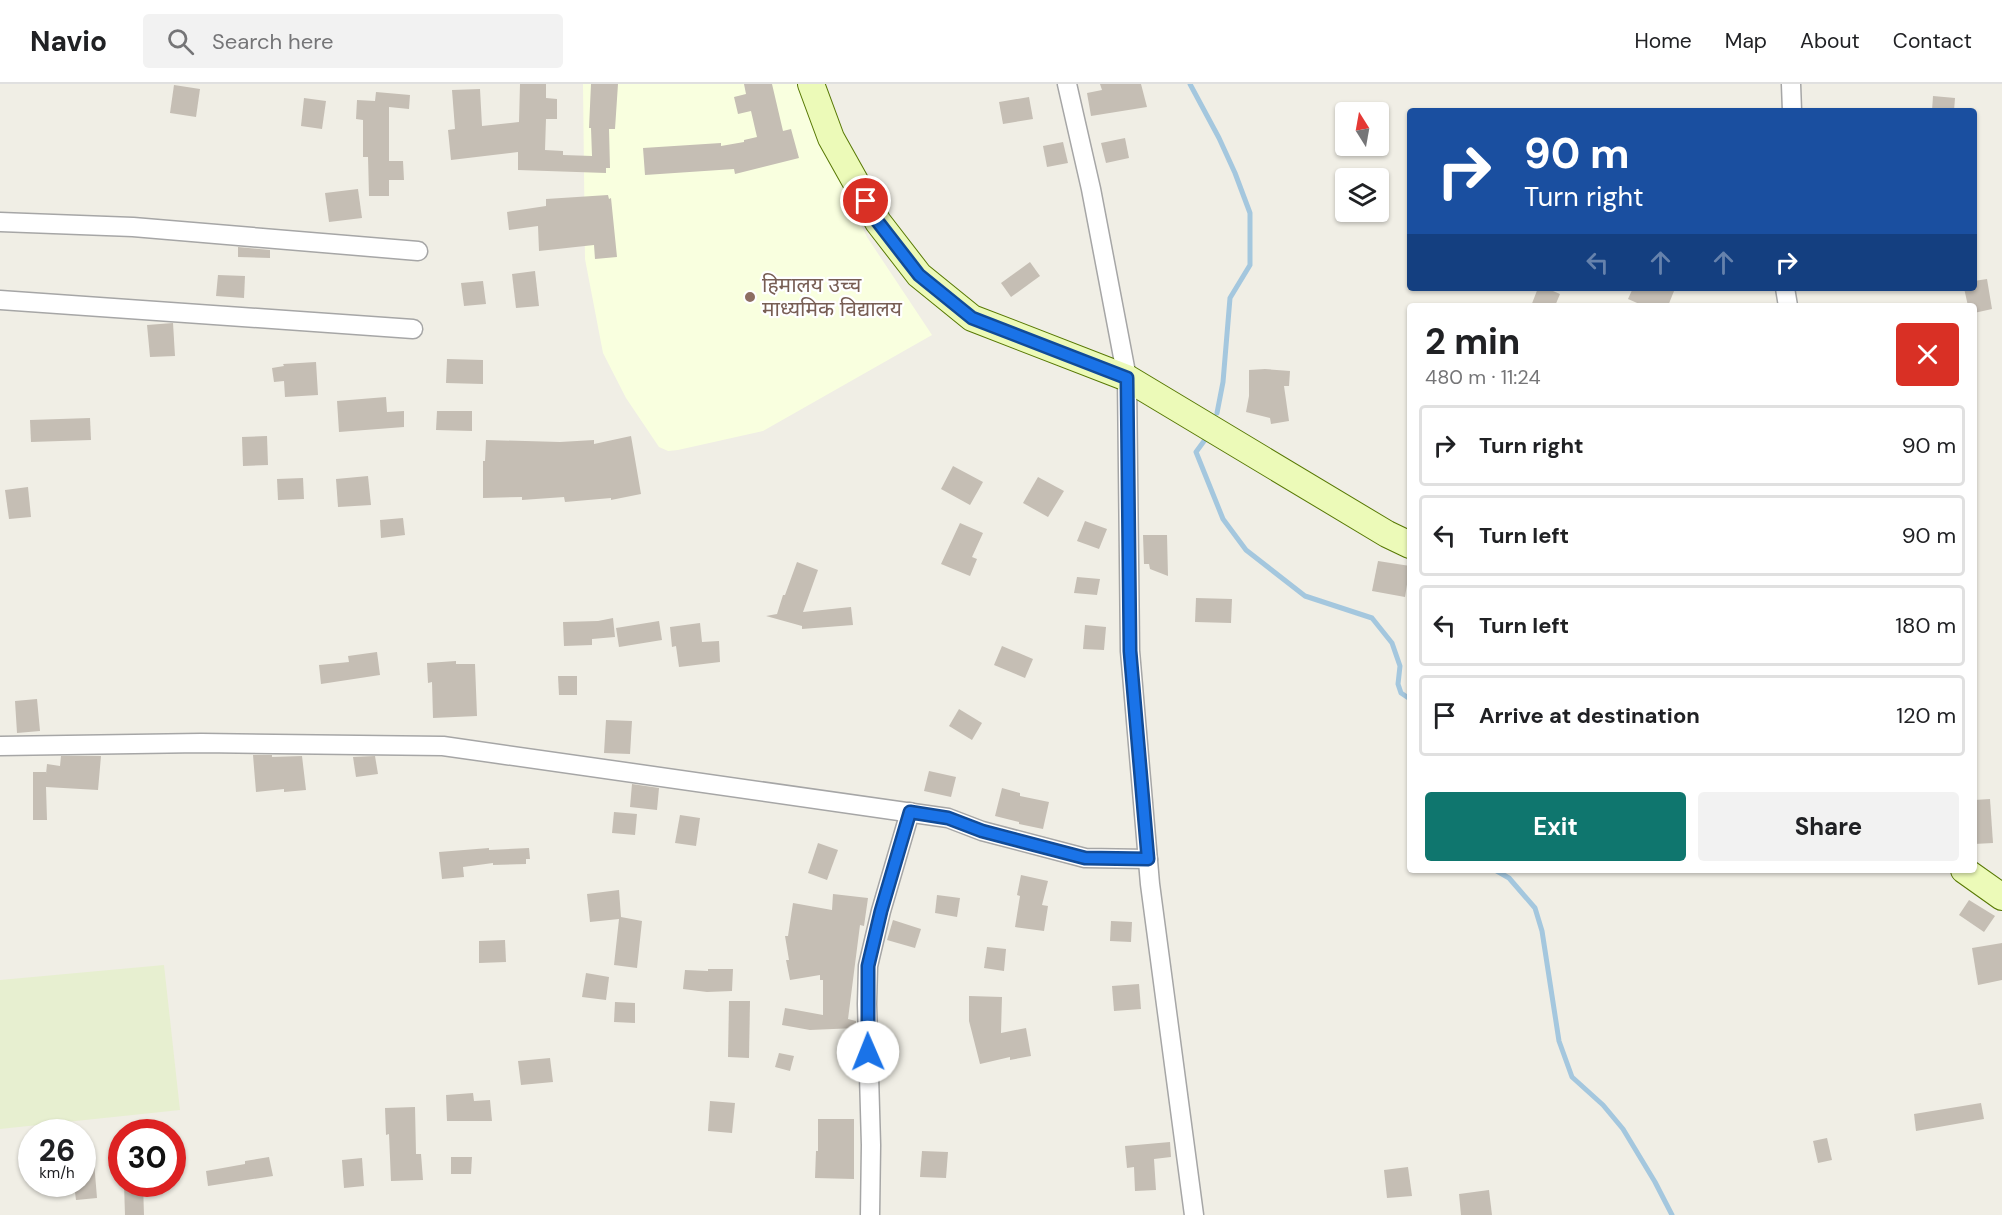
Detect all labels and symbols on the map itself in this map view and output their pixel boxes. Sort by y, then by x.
north arrow [1335,102,1389,156]
pin [840,175,891,226]
place label: हिमालय उच्च माध्यमिक विद्यालय [762,271,903,323]
marker: हिमालय उच्च माध्यमिक विद्यालय [743,290,757,304]
position arrow [836,1020,900,1084]
speed limit sign: 30 [108,1119,186,1197]

